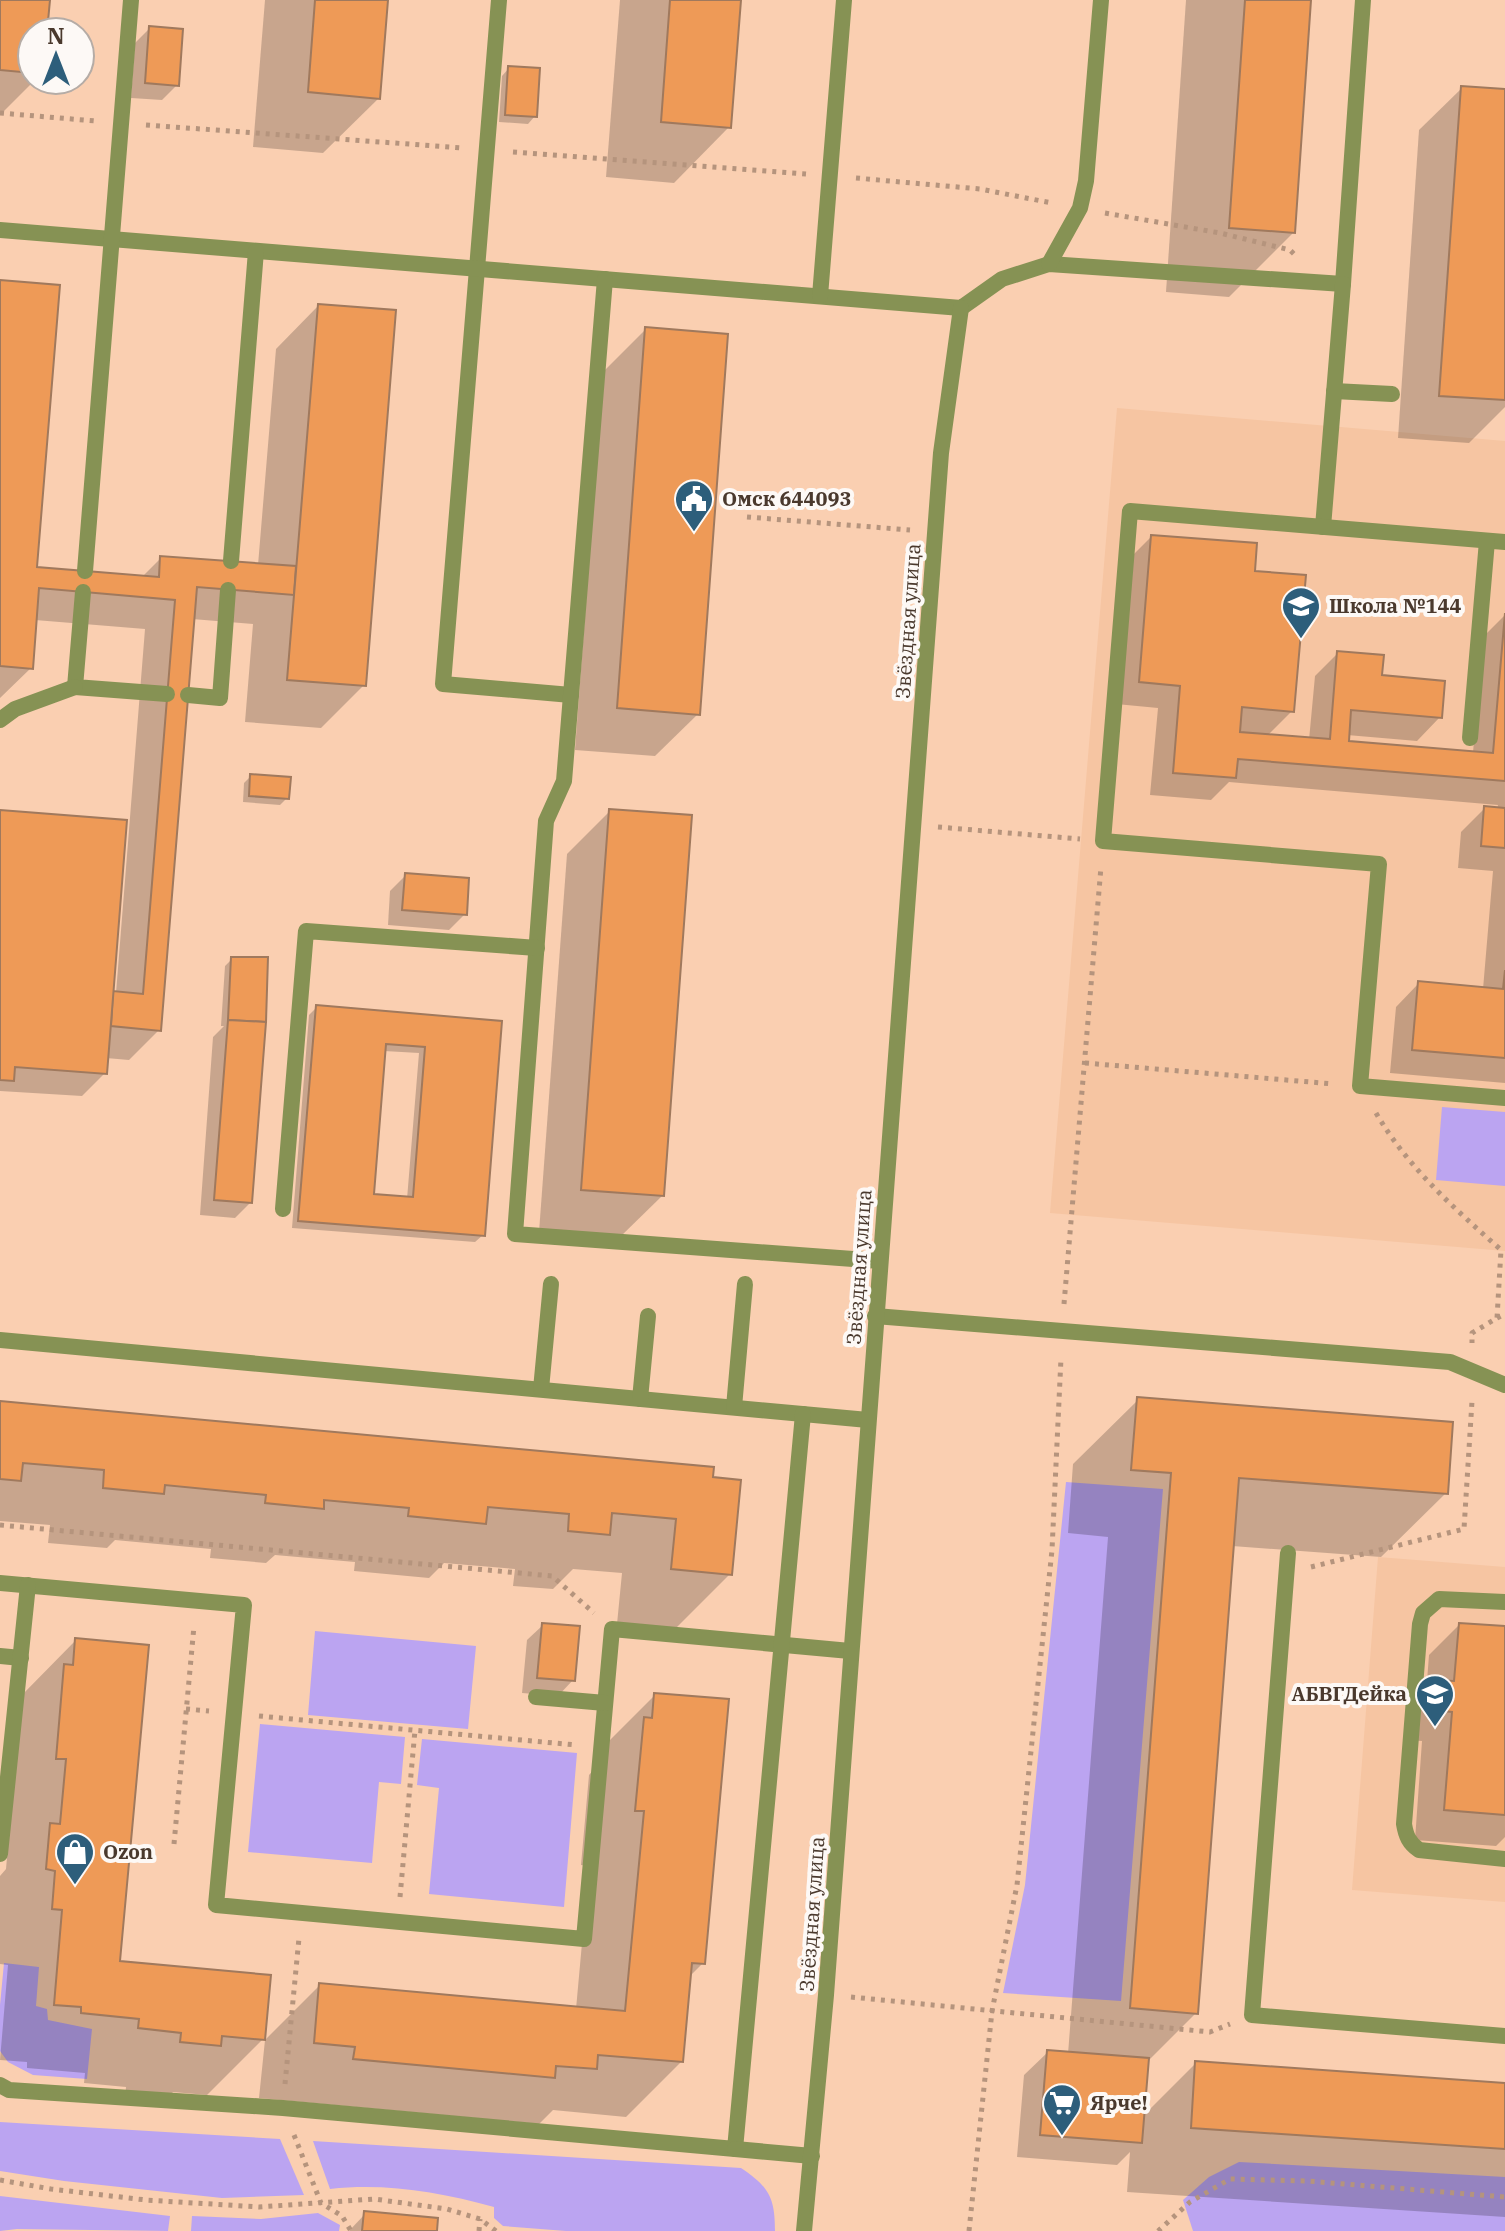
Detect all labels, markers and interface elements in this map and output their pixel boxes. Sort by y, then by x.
north arrow [16,16,96,96]
text: N [47,21,65,50]
public building icon: Омск 644093 [673,478,715,533]
place label: Омск 644093 [722,485,852,512]
street label: Звёздная улица [889,542,926,700]
school or university icon: Школа №144 [1280,585,1322,640]
place label: Школа №144 [1329,592,1462,619]
street label: Звёздная улица [840,1188,877,1346]
school or university icon: АБВГДейка [1414,1673,1456,1728]
place label: АБВГДейка [1291,1680,1407,1707]
shop icon: Ozon [54,1831,96,1886]
street label: Звёздная улица [793,1835,830,1993]
place label: Ozon [103,1838,153,1865]
supermarket icon: Ярче! [1041,2082,1083,2137]
place label: Ярче! [1090,2089,1148,2116]

